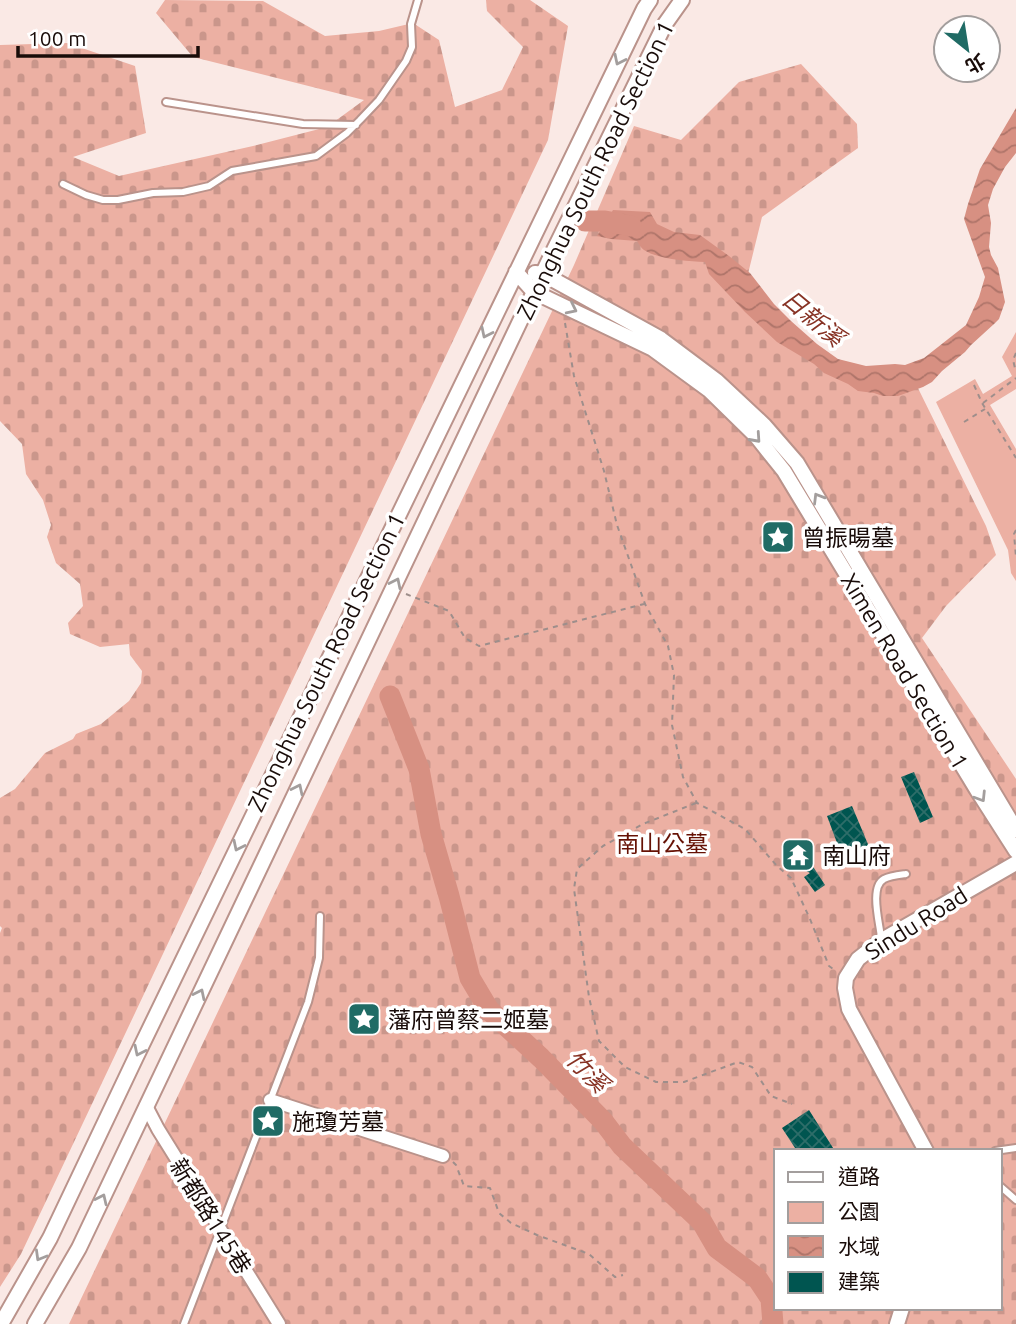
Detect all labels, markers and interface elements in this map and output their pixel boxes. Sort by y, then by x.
scale bar [18,14,198,58]
north arrow [932,14,1002,84]
street label: Zhonghua South Road Section 1 [512,17,678,323]
text: 100 m [28,26,86,50]
text: 北 [962,49,989,78]
one-way arrow [613,53,627,65]
water label: 日新溪 [777,285,852,353]
one-way arrow [565,301,577,315]
one-way arrow [480,326,494,338]
one-way arrow [748,430,761,443]
one-way arrow [813,492,826,505]
street label: Zhonghua South Road Section 1 [243,509,409,815]
place icon: 曾振暘墓 [759,518,797,556]
place label: 曾振暘墓 [802,525,894,550]
street label: Ximen Road Section 1 [837,569,973,773]
one-way arrow [387,578,401,590]
one-way arrow [289,784,303,796]
one-way arrow [972,789,985,802]
park label: 南山公墓 [616,831,708,856]
temple icon: 南山府 [779,836,817,874]
one-way arrow [232,839,246,851]
place label: 南山府 [822,843,891,868]
street label: Sindu Road [860,882,972,964]
one-way arrow [191,989,205,1001]
place icon: 藩府曾蔡二姬墓 [345,1000,383,1038]
place label: 藩府曾蔡二姬墓 [388,1007,549,1032]
one-way arrow [133,1044,147,1056]
water label: 竹溪 [560,1044,616,1100]
place icon: 施瓊芳墓 [249,1102,287,1140]
place label: 施瓊芳墓 [292,1109,384,1134]
legend [774,1149,1002,1310]
street label: 新都路145巷 [166,1154,256,1278]
text: 道路 [838,1164,880,1188]
one-way arrow [94,1194,108,1207]
text: 公園 [838,1199,880,1223]
text: 水域 [838,1234,880,1258]
one-way arrow [35,1249,48,1262]
text: 建築 [838,1269,880,1293]

